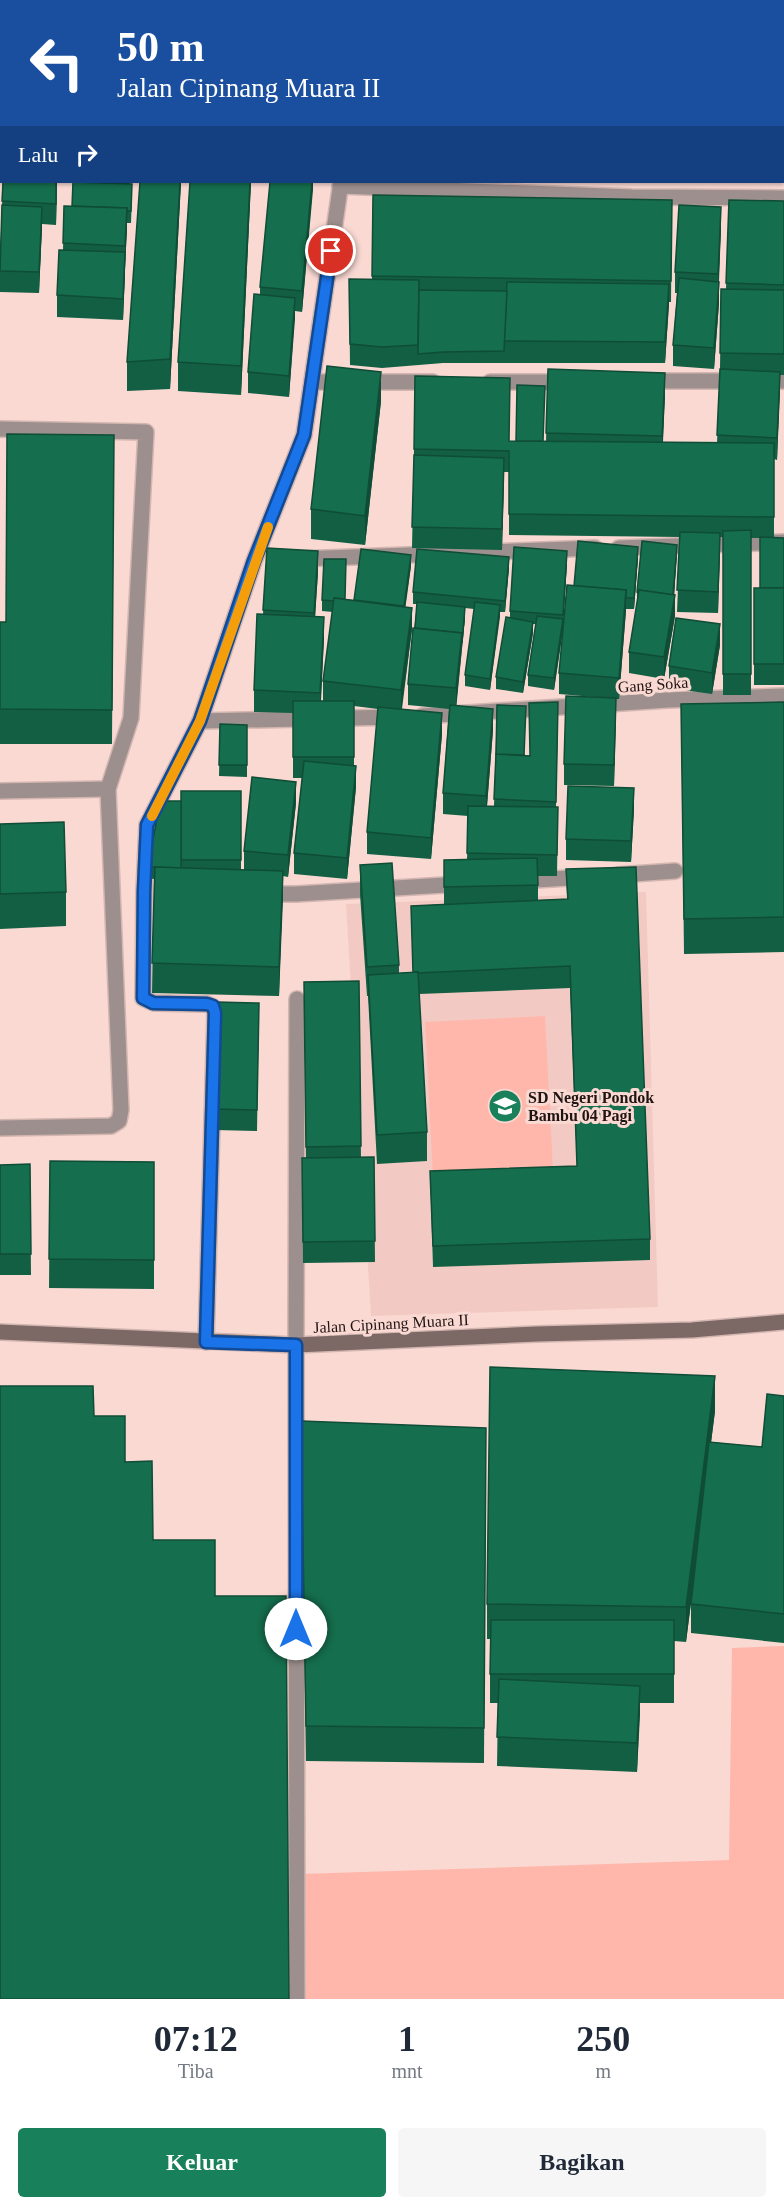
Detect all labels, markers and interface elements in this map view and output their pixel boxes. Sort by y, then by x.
icon: left [18,24,96,102]
text: 50 m [117,24,205,70]
text: Jalan Cipinang Muara II [117,73,380,103]
icon: right [70,138,103,171]
text: Lalu [18,142,58,167]
pin [305,225,356,276]
icon: arrive [314,234,347,267]
street label: Gang Soka [617,674,689,696]
school or university icon: SD Negeri Pondok Bambu 04 Pagi [487,1088,523,1124]
place label: SD Negeri Pondok Bambu 04 Pagi [528,1089,654,1125]
street label: Jalan Cipinang Muara II [313,1311,469,1337]
position arrow [264,1597,328,1661]
text: 07:12 [154,2019,238,2059]
text: 1 [398,2019,416,2059]
text: 250 [576,2019,630,2059]
text: Tiba [178,2060,214,2082]
text: mnt [391,2060,423,2082]
text: m [596,2060,611,2082]
button: Keluar [18,2128,386,2197]
button: Bagikan [398,2128,766,2197]

